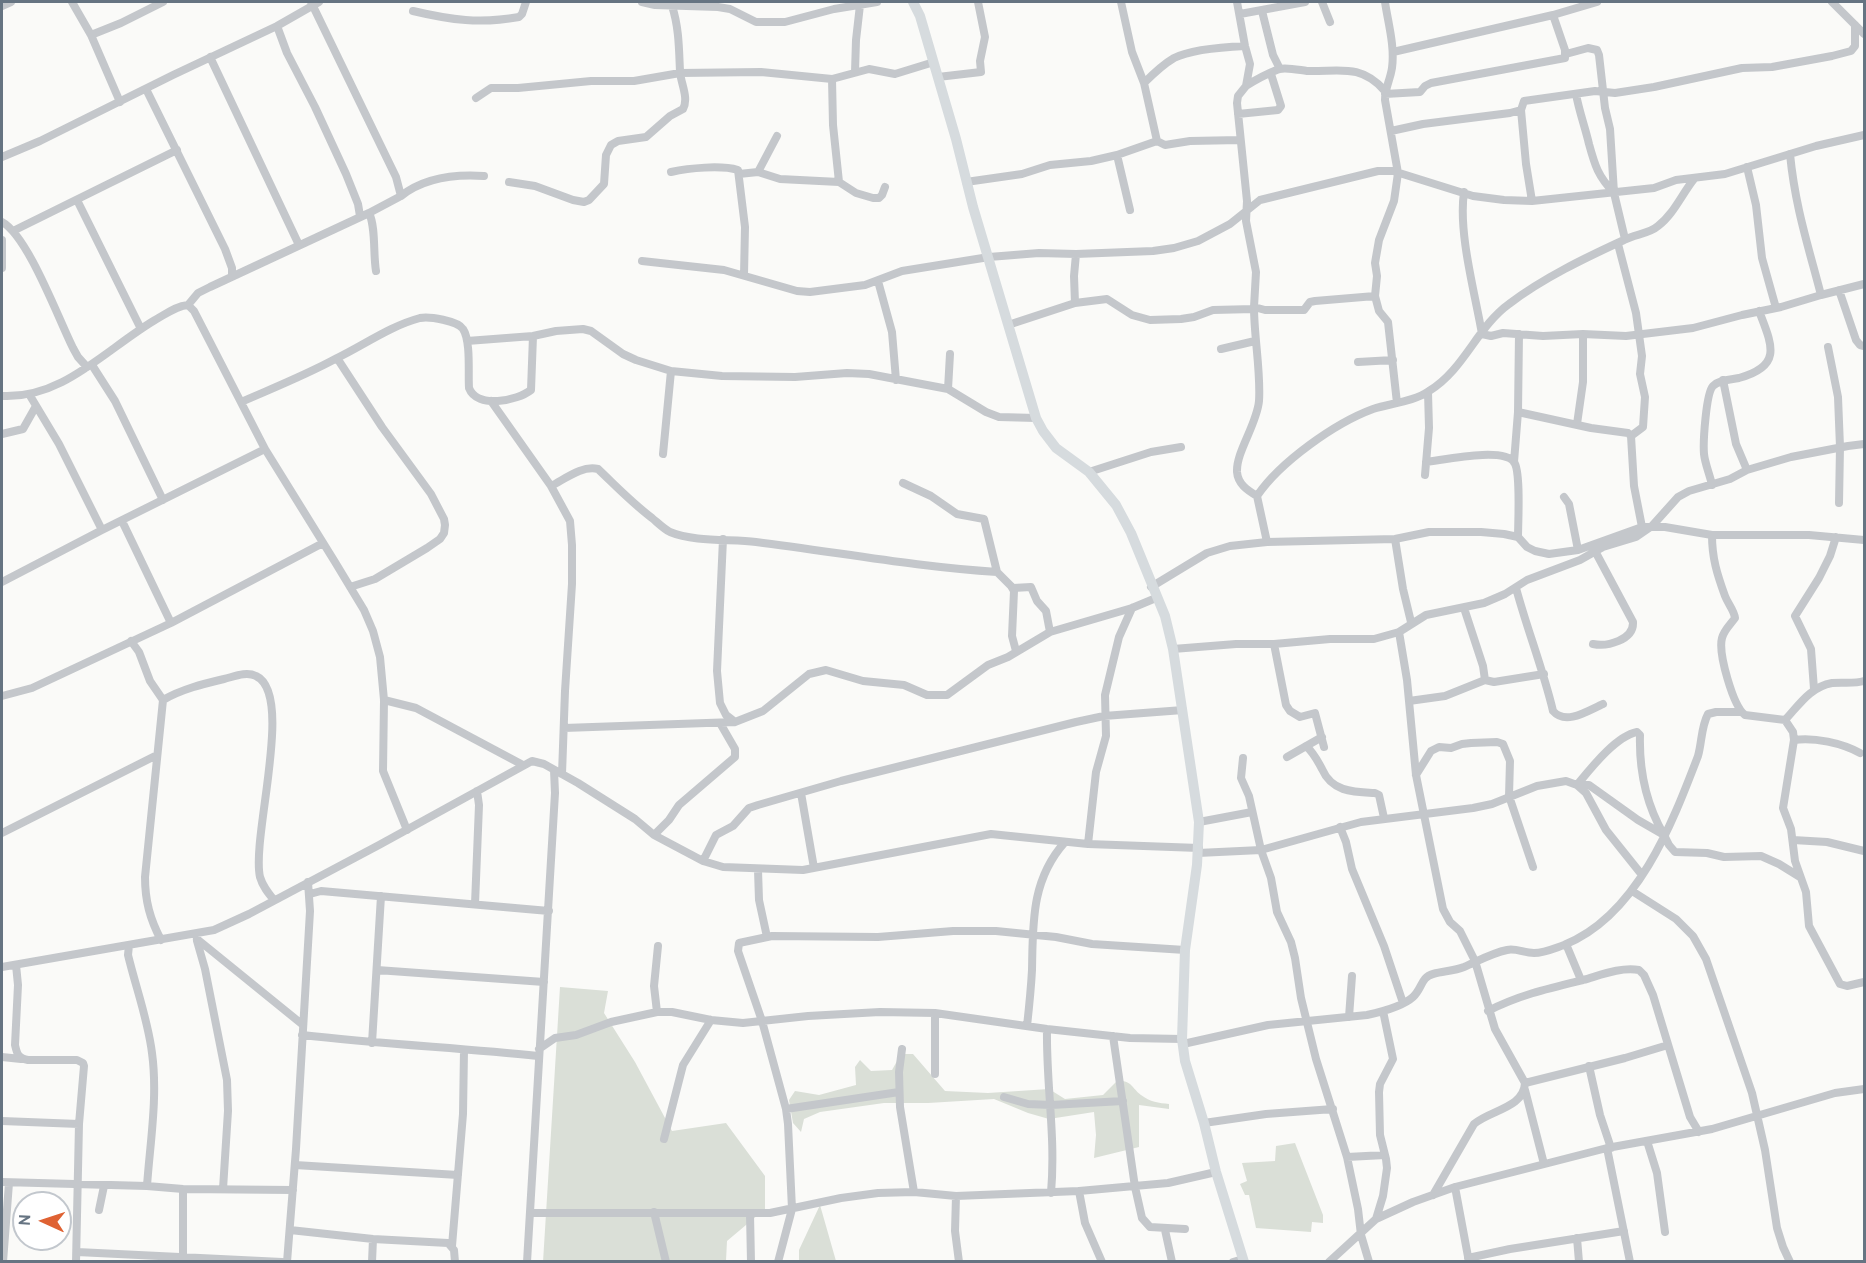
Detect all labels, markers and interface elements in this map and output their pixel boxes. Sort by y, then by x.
north arrow [12,1191,72,1251]
text: N [16,1214,36,1226]

